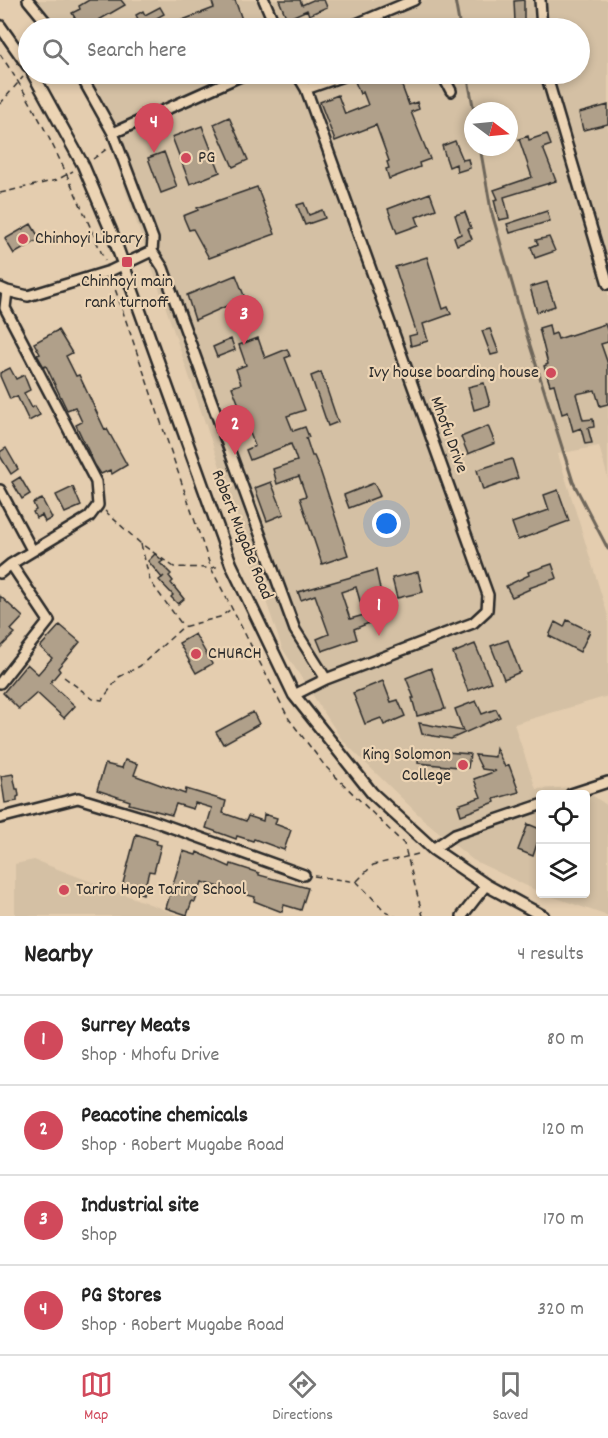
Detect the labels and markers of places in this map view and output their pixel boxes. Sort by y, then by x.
pin: 4 [134,104,174,153]
place label: PG [198,146,215,171]
marker: PG [179,151,193,165]
place label: Chinhoyi Library [35,227,143,252]
marker: Chinhoyi Library [16,232,30,246]
marker: Chinhoyi main rank turnoff [120,255,134,269]
place label: Chinhoyi main rank turnoff [81,270,173,316]
pin: 3 [224,296,264,345]
place label: Ivy house boarding house [368,361,539,386]
marker: Ivy house boarding house [544,366,558,380]
pin: 2 [216,406,254,455]
pin: 1 [360,586,398,636]
place label: CHURCH [208,642,262,667]
marker: CHURCH [189,647,203,661]
place label: King Solomon College [362,743,451,789]
marker: King Solomon College [456,758,470,772]
place label: Tariro Hope Tariro School [76,878,247,903]
marker: Tariro Hope Tariro School [57,883,71,897]

